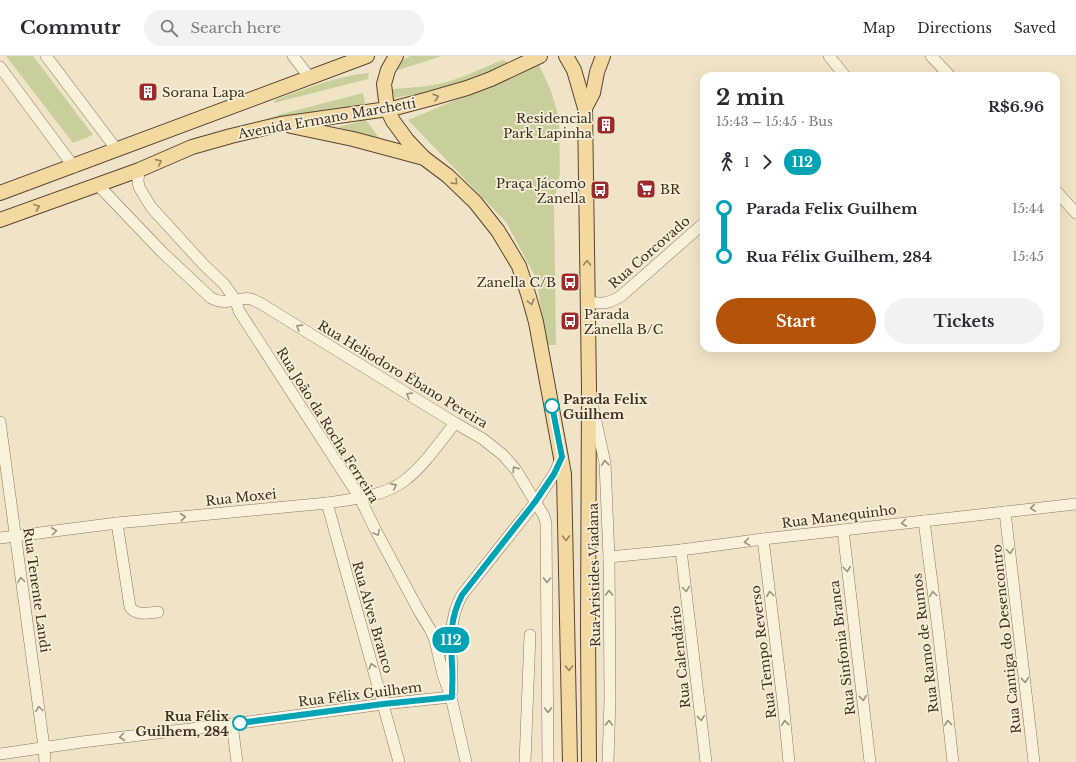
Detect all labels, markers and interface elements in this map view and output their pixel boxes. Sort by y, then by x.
search box [144,10,424,46]
text: Commutr [20,16,120,39]
icon: search [158,17,180,39]
text: Search here [190,18,281,37]
text: Map [863,19,895,37]
text: Directions [917,19,992,37]
text: Saved [1014,19,1056,37]
building icon: Sorana Lapa [137,81,159,103]
place label: Sorana Lapa [162,84,246,101]
text: 2 min [716,84,784,111]
one-way arrow [432,93,439,102]
street label: Avenida Ermano Marchetti [236,94,418,143]
text: R$6.96 [988,97,1044,116]
place label: Residencial Park Lapinha [503,110,593,142]
text: 15:43 – 15:45 · Bus [716,113,833,130]
building icon: Residencial Park Lapinha [595,114,617,136]
icon: walk [716,151,738,173]
icon: forward [756,151,778,173]
text: 112 [792,153,813,171]
text: 1 [744,154,750,171]
one-way arrow [154,159,162,167]
place label: Praça Jácomo Zanella [496,175,587,207]
one-way arrow [450,177,458,185]
supermarket icon: BR [635,178,657,200]
bus stop icon: Praça Jácomo Zanella [589,179,611,201]
place label: BR [660,181,681,198]
text: Parada Felix Guilhem [746,199,918,218]
text: 15:44 [1012,200,1044,217]
one-way arrow [33,203,40,211]
street label: Rua Corcovado [605,212,693,292]
text: Rua Félix Guilhem, 284 [746,247,932,266]
text: 15:45 [1012,248,1044,265]
one-way arrow [583,260,591,266]
bus stop icon: Zanella C/B [559,271,581,293]
place label: Zanella C/B [477,274,556,291]
one-way arrow [526,298,535,305]
button: Start [716,298,876,344]
button: Tickets [884,298,1044,344]
place label: Parada Zanella B/C [584,306,663,338]
bus stop icon: Parada Zanella B/C [559,310,581,332]
street label: Rua Heliodoro Ébano Pereira [315,317,491,432]
one-way arrow [296,324,303,332]
street label: Rua João da Rocha Ferreira [273,344,383,507]
place label: Parada Felix Guilhem [563,391,648,423]
one-way arrow [407,393,414,400]
marker: Parada Felix Guilhem [544,398,560,414]
one-way arrow [600,460,609,466]
one-way arrow [513,467,520,474]
one-way arrow [390,483,397,491]
street label: Rua Moxei [205,485,278,510]
street label: Rua Manequinho [781,501,897,532]
street label: Rua Aristides Viadana [585,502,604,647]
one-way arrow [1030,503,1036,512]
one-way arrow [180,513,186,522]
one-way arrow [901,518,907,527]
street label: Rua Tenente Landi [19,526,54,654]
one-way arrow [51,527,57,536]
one-way arrow [372,529,380,536]
one-way arrow [562,535,570,541]
one-way arrow [744,537,750,546]
street label: Rua Cantiga do Desencontro [988,543,1025,735]
one-way arrow [1005,548,1014,554]
street label: Rua Alves Branco [348,559,397,675]
one-way arrow [842,566,851,572]
street label: Rua Ramo de Rumos [908,572,943,714]
one-way arrow [17,577,26,583]
one-way arrow [543,577,551,583]
street label: Rua Sinfonia Branca [826,579,859,716]
street label: Rua Tempo Reverso [747,584,780,719]
one-way arrow [681,585,690,592]
one-way arrow [605,590,613,596]
one-way arrow [766,591,775,597]
one-way arrow [929,591,938,597]
street label: Rua Calendário [667,605,694,709]
line badge: 112 [428,627,474,653]
text: 112 [440,631,462,649]
one-way arrow [369,663,377,669]
one-way arrow [564,665,573,671]
one-way arrow [1020,677,1029,683]
street label: Rua Félix Guilhem [297,678,423,711]
one-way arrow [858,695,867,701]
one-way arrow [35,706,44,712]
one-way arrow [544,707,552,713]
place label: Rua Félix Guilhem, 284 [136,708,230,740]
marker: Rua Félix Guilhem, 284 [232,715,248,731]
one-way arrow [696,715,705,721]
one-way arrow [605,720,613,726]
one-way arrow [781,720,790,726]
one-way arrow [944,720,953,726]
one-way arrow [119,732,125,741]

